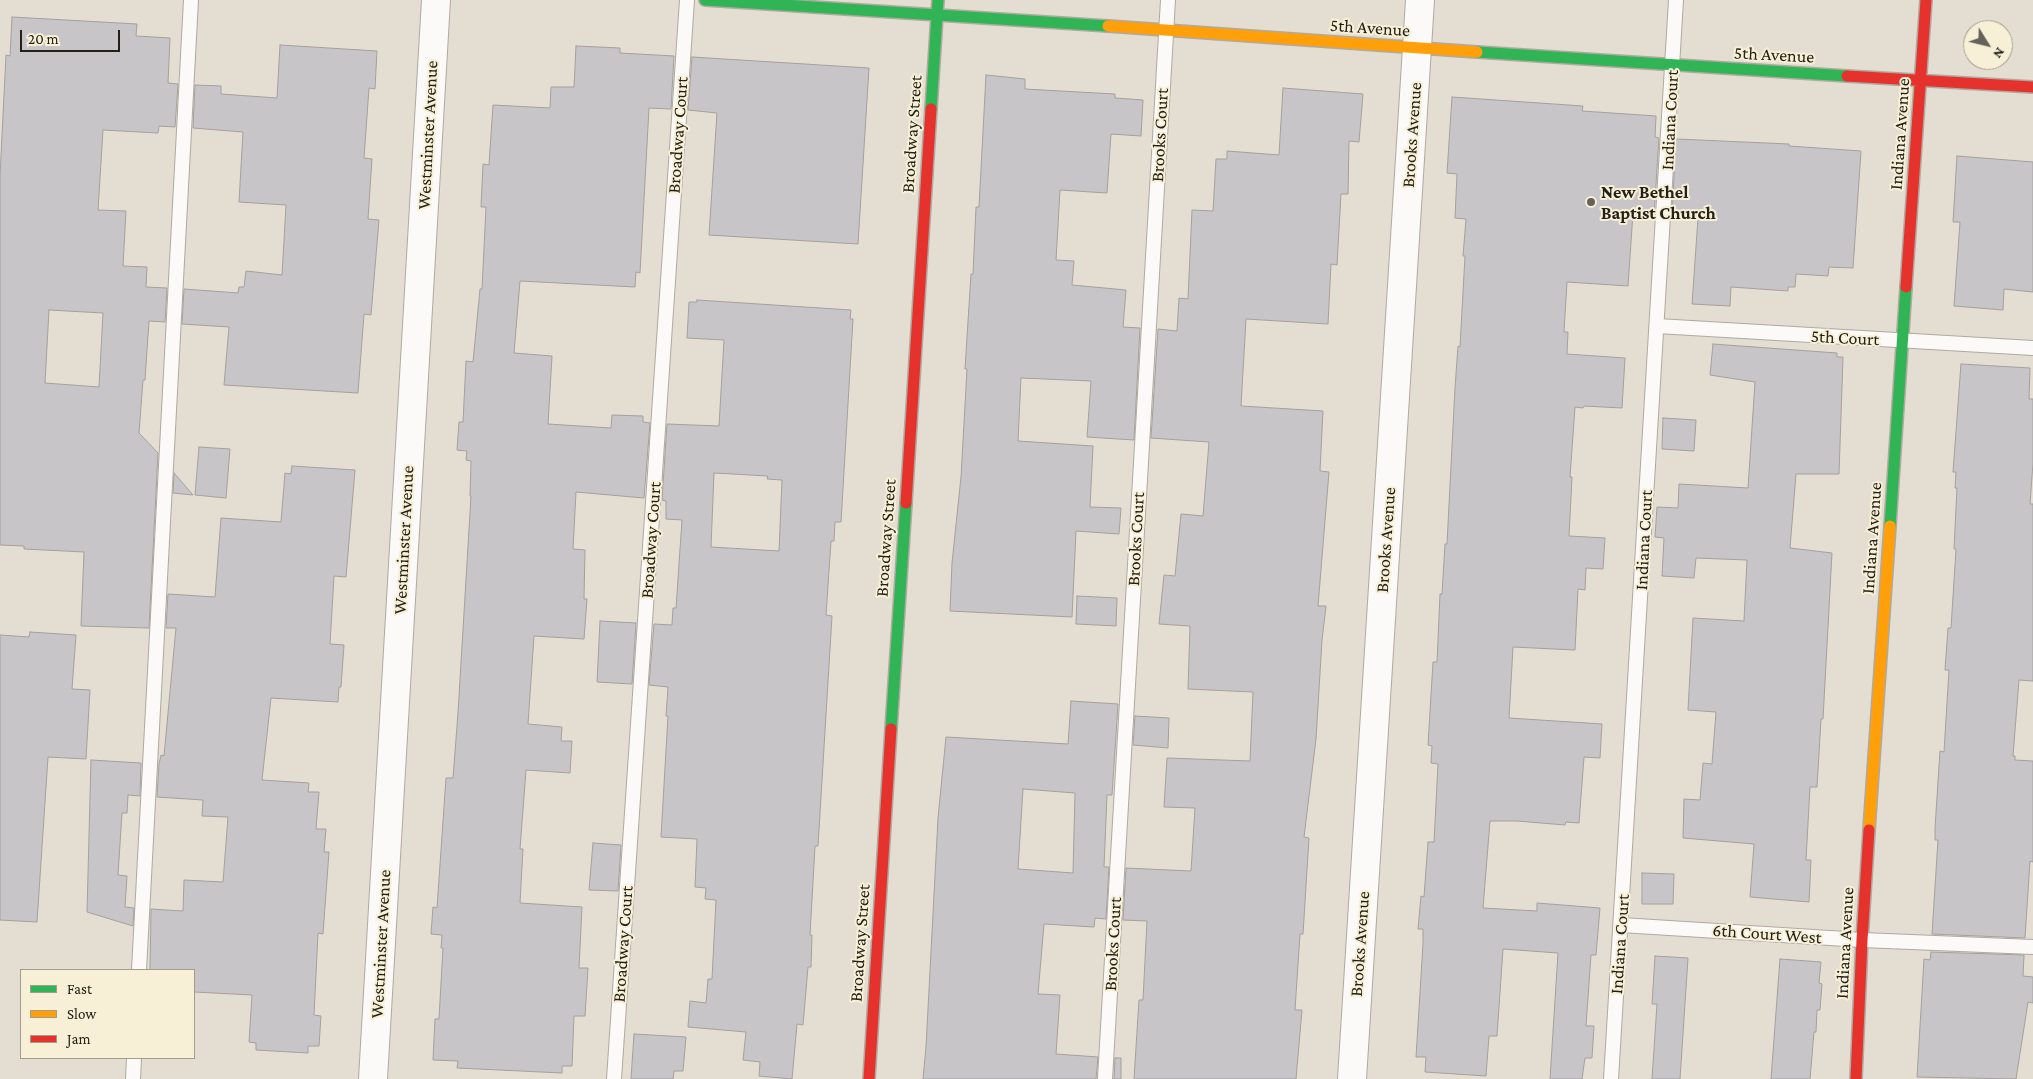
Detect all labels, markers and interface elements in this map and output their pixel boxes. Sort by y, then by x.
street label: 5th Avenue [1329,14,1411,42]
scale bar [22,20,122,52]
north arrow [1963,20,2013,70]
text: 20 m [28,31,59,47]
street label: 5th Avenue [1733,42,1815,68]
text: N [1990,45,2009,62]
street label: Westminster Avenue [413,60,443,210]
street label: Indiana Court [1657,69,1683,171]
street label: Broadway Street [897,74,927,194]
street label: Broadway Court [663,76,693,194]
street label: Indiana Avenue [1885,77,1915,191]
street label: Brooks Avenue [1398,82,1426,188]
street label: Brooks Court [1147,87,1173,183]
place label: New Bethel Baptist Church [1601,181,1716,223]
marker: New Bethel Baptist Church [1585,196,1597,208]
street label: 5th Court [1810,325,1880,351]
street label: Westminster Avenue [389,465,419,615]
street label: Broadway Street [871,478,901,598]
street label: Broadway Court [636,481,666,599]
street label: Indiana Avenue [1857,481,1887,595]
street label: Brooks Avenue [1372,487,1400,593]
street label: Indiana Court [1631,489,1657,591]
street label: Brooks Court [1123,491,1149,587]
street label: Westminster Avenue [366,869,396,1019]
street label: Broadway Street [845,883,875,1003]
street label: Broadway Court [608,885,638,1003]
street label: Indiana Avenue [1831,886,1859,1000]
street label: Brooks Avenue [1346,891,1374,997]
street label: Indiana Court [1606,893,1634,995]
street label: Brooks Court [1100,896,1126,992]
street label: 6th Court West [1712,919,1822,949]
legend [20,969,195,1059]
text: Fast [67,981,92,997]
text: Slow [67,1006,96,1022]
text: Jam [67,1031,90,1047]

